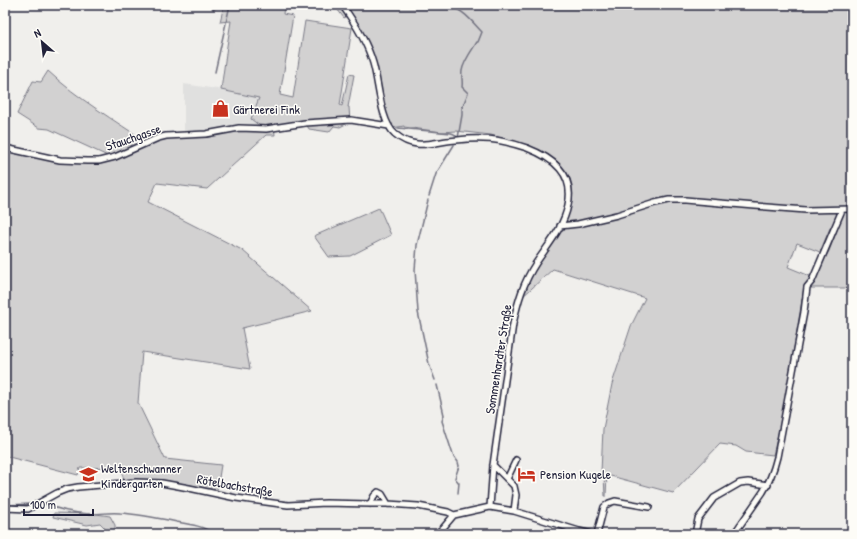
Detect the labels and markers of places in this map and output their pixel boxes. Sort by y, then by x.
shop icon: Gärtnerei Fink [210,99,230,119]
place label: Gärtnerei Fink [233,100,301,118]
place label: Weltenschwanner Kindergarten [101,459,182,492]
hotel icon: Pension Kugele [517,464,537,484]
school or university icon: Weltenschwanner Kindergarten [78,465,98,485]
place label: Pension Kugele [540,465,611,483]

